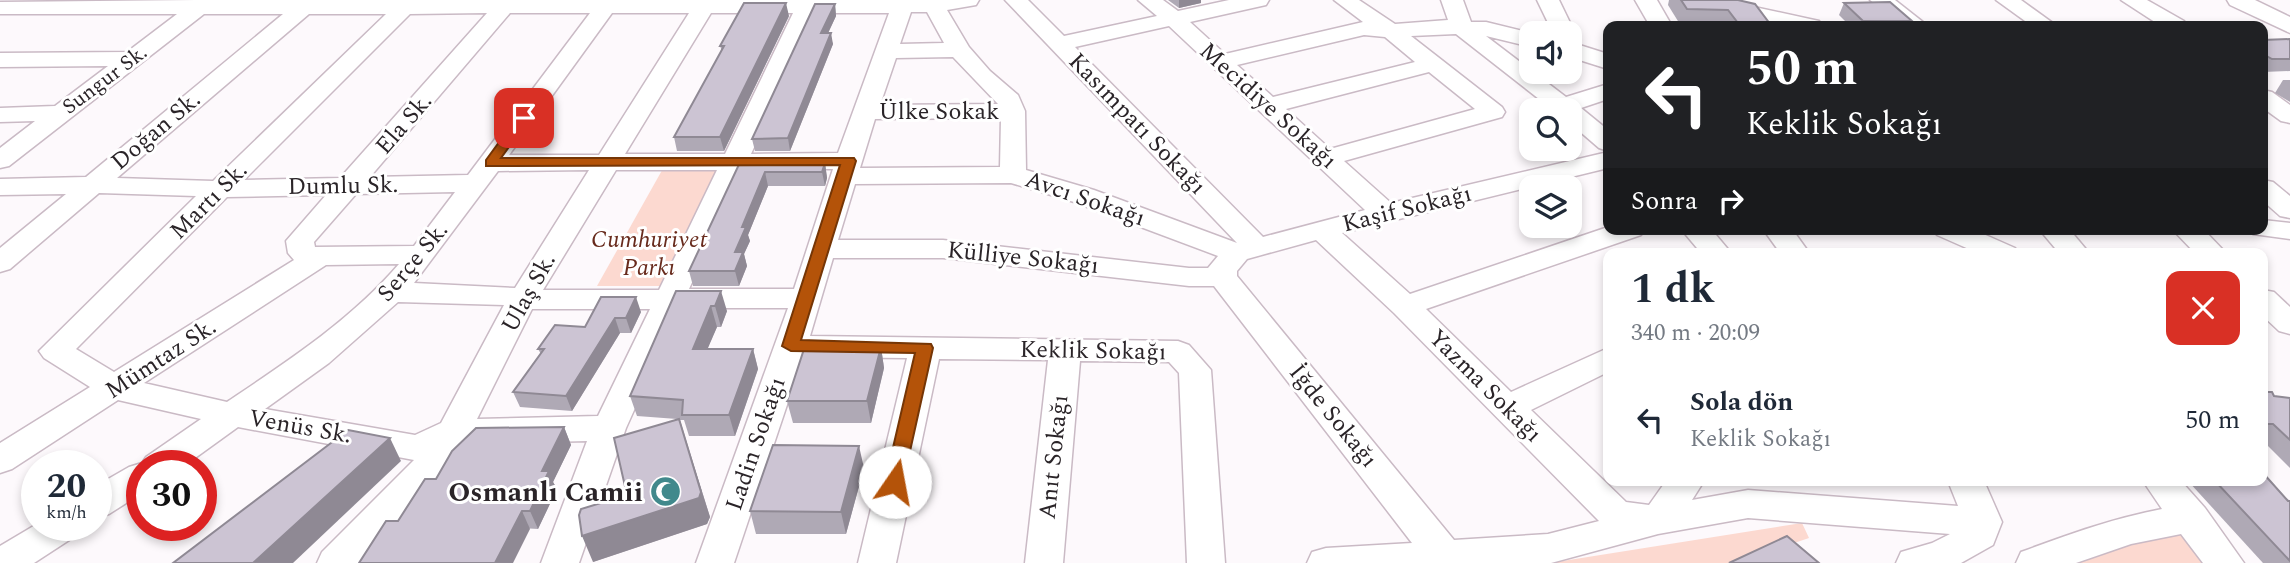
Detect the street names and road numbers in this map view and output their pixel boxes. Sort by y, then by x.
street label: Mecidiye Sokağı [1191,34,1345,178]
street label: Sungur Sk. [56,37,154,123]
street label: Kasımpatı Sokağı [1059,45,1215,203]
street label: Doğan Sk. [103,83,209,179]
street label: Ela Sk. [367,85,441,163]
street label: Ülke Sokak [879,94,999,130]
street label: Martı Sk. [162,154,256,248]
street label: Avcı Sokağı [1020,162,1150,236]
street label: Dumlu Sk. [287,167,399,205]
street label: Kaşif Sokağı [1339,176,1475,242]
street label: Serçe Sk. [369,214,457,310]
street label: Külliye Sokağı [945,232,1101,284]
street label: Ulaş Sk. [492,247,566,339]
street label: Mümtaz Sk. [98,309,224,409]
street label: Yazma Sokağı [1420,321,1550,451]
street label: Keklik Sokağı [1019,332,1167,370]
street label: İğde Sokağı [1280,356,1386,476]
street label: Ladin Sokağı [716,372,796,516]
street label: Anıt Sokağı [1030,393,1078,521]
street label: Venüs Sk. [246,400,354,454]

